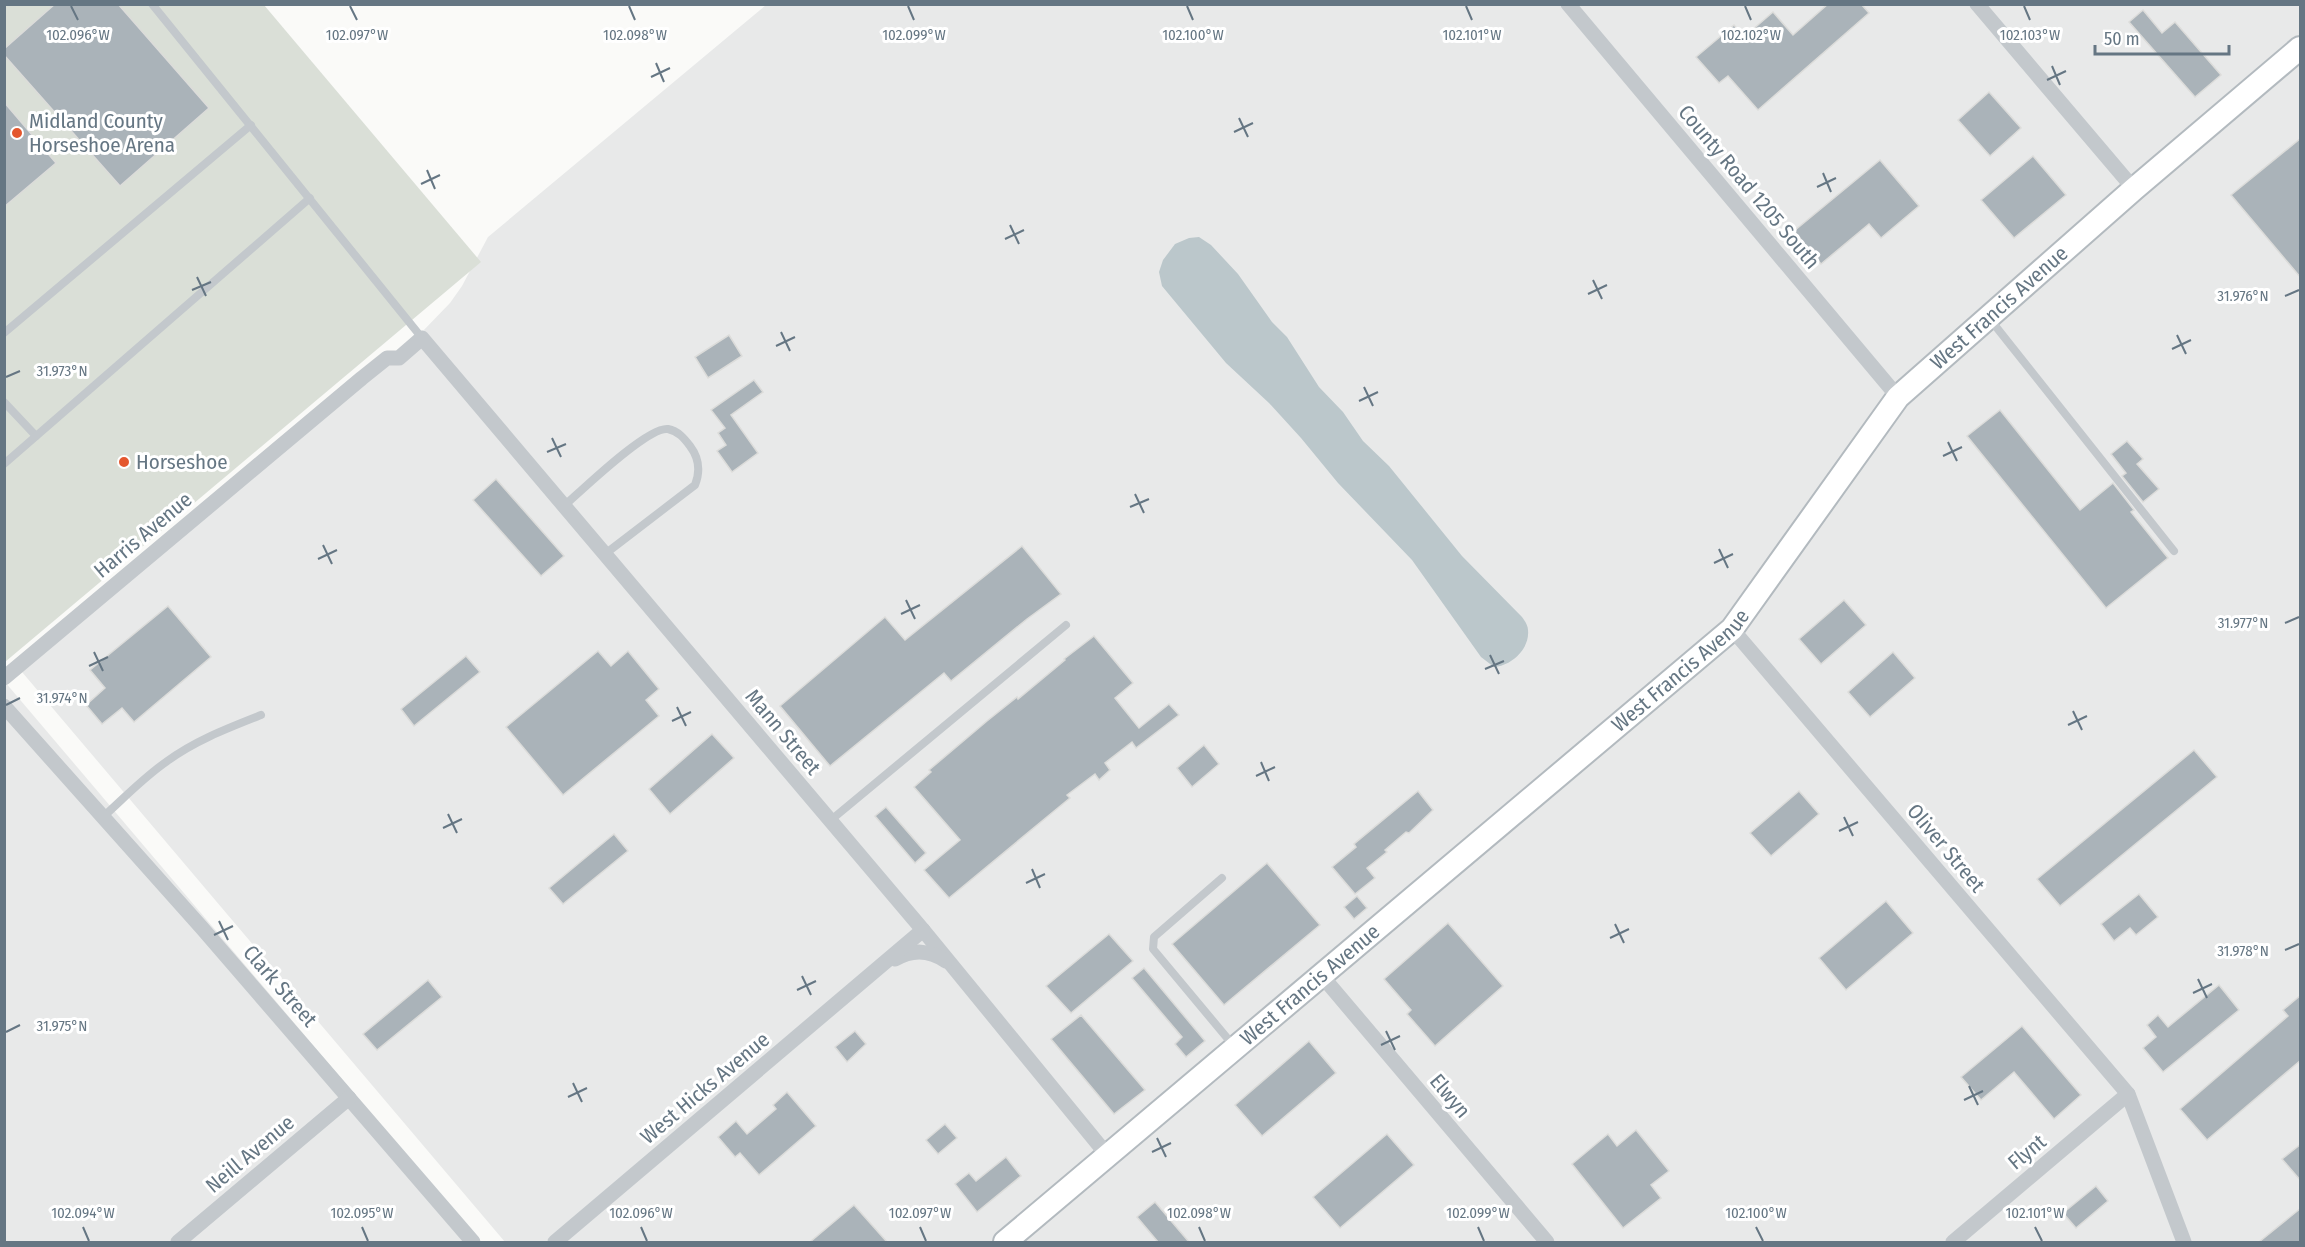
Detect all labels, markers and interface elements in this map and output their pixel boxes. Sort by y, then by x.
scale bar [2095,18,2228,56]
text: 102.096°W [46,26,110,44]
text: 102.097°W [326,26,388,44]
text: 102.098°W [603,26,667,44]
text: 102.099°W [882,26,946,44]
text: 102.100°W [1162,26,1224,44]
text: 102.101°W [1442,26,1502,44]
text: 102.102°W [1721,26,1781,44]
text: 102.103°W [2000,26,2060,44]
text: 50 m [2104,28,2140,50]
street label: County Road 1205 South [1673,100,1825,274]
place label: Midland County Horseshoe Arena [29,108,175,158]
marker: Midland County Horseshoe Arena [10,126,24,140]
street label: West Francis Avenue [1925,240,2073,375]
text: 31.976°N [2217,287,2269,305]
text: 31.973°N [36,362,88,380]
place label: Horseshoe [136,449,228,475]
marker: Horseshoe [117,455,131,469]
street label: Harris Avenue [89,486,197,584]
street label: West Francis Avenue [1606,604,1755,738]
text: 31.977°N [2218,614,2268,632]
street label: Mann Street [740,684,826,780]
text: 31.974°N [36,689,88,707]
street label: Oliver Street [1901,798,1991,898]
street label: West Francis Avenue [1235,919,1385,1051]
street label: Clark Street [237,940,323,1032]
text: 31.978°N [2217,942,2269,960]
text: 31.975°N [37,1017,87,1035]
street label: West Hicks Avenue [635,1027,775,1149]
street label: Elwyn [1424,1069,1476,1123]
street label: Neill Avenue [200,1109,300,1199]
street label: Flynt [2003,1129,2051,1175]
text: 102.094°W [51,1204,115,1222]
text: 102.095°W [330,1204,394,1222]
text: 102.096°W [609,1204,673,1222]
text: 102.097°W [889,1204,951,1222]
text: 102.098°W [1167,1204,1231,1222]
text: 102.099°W [1446,1204,1510,1222]
text: 102.100°W [1725,1204,1787,1222]
text: 102.101°W [2005,1204,2065,1222]

